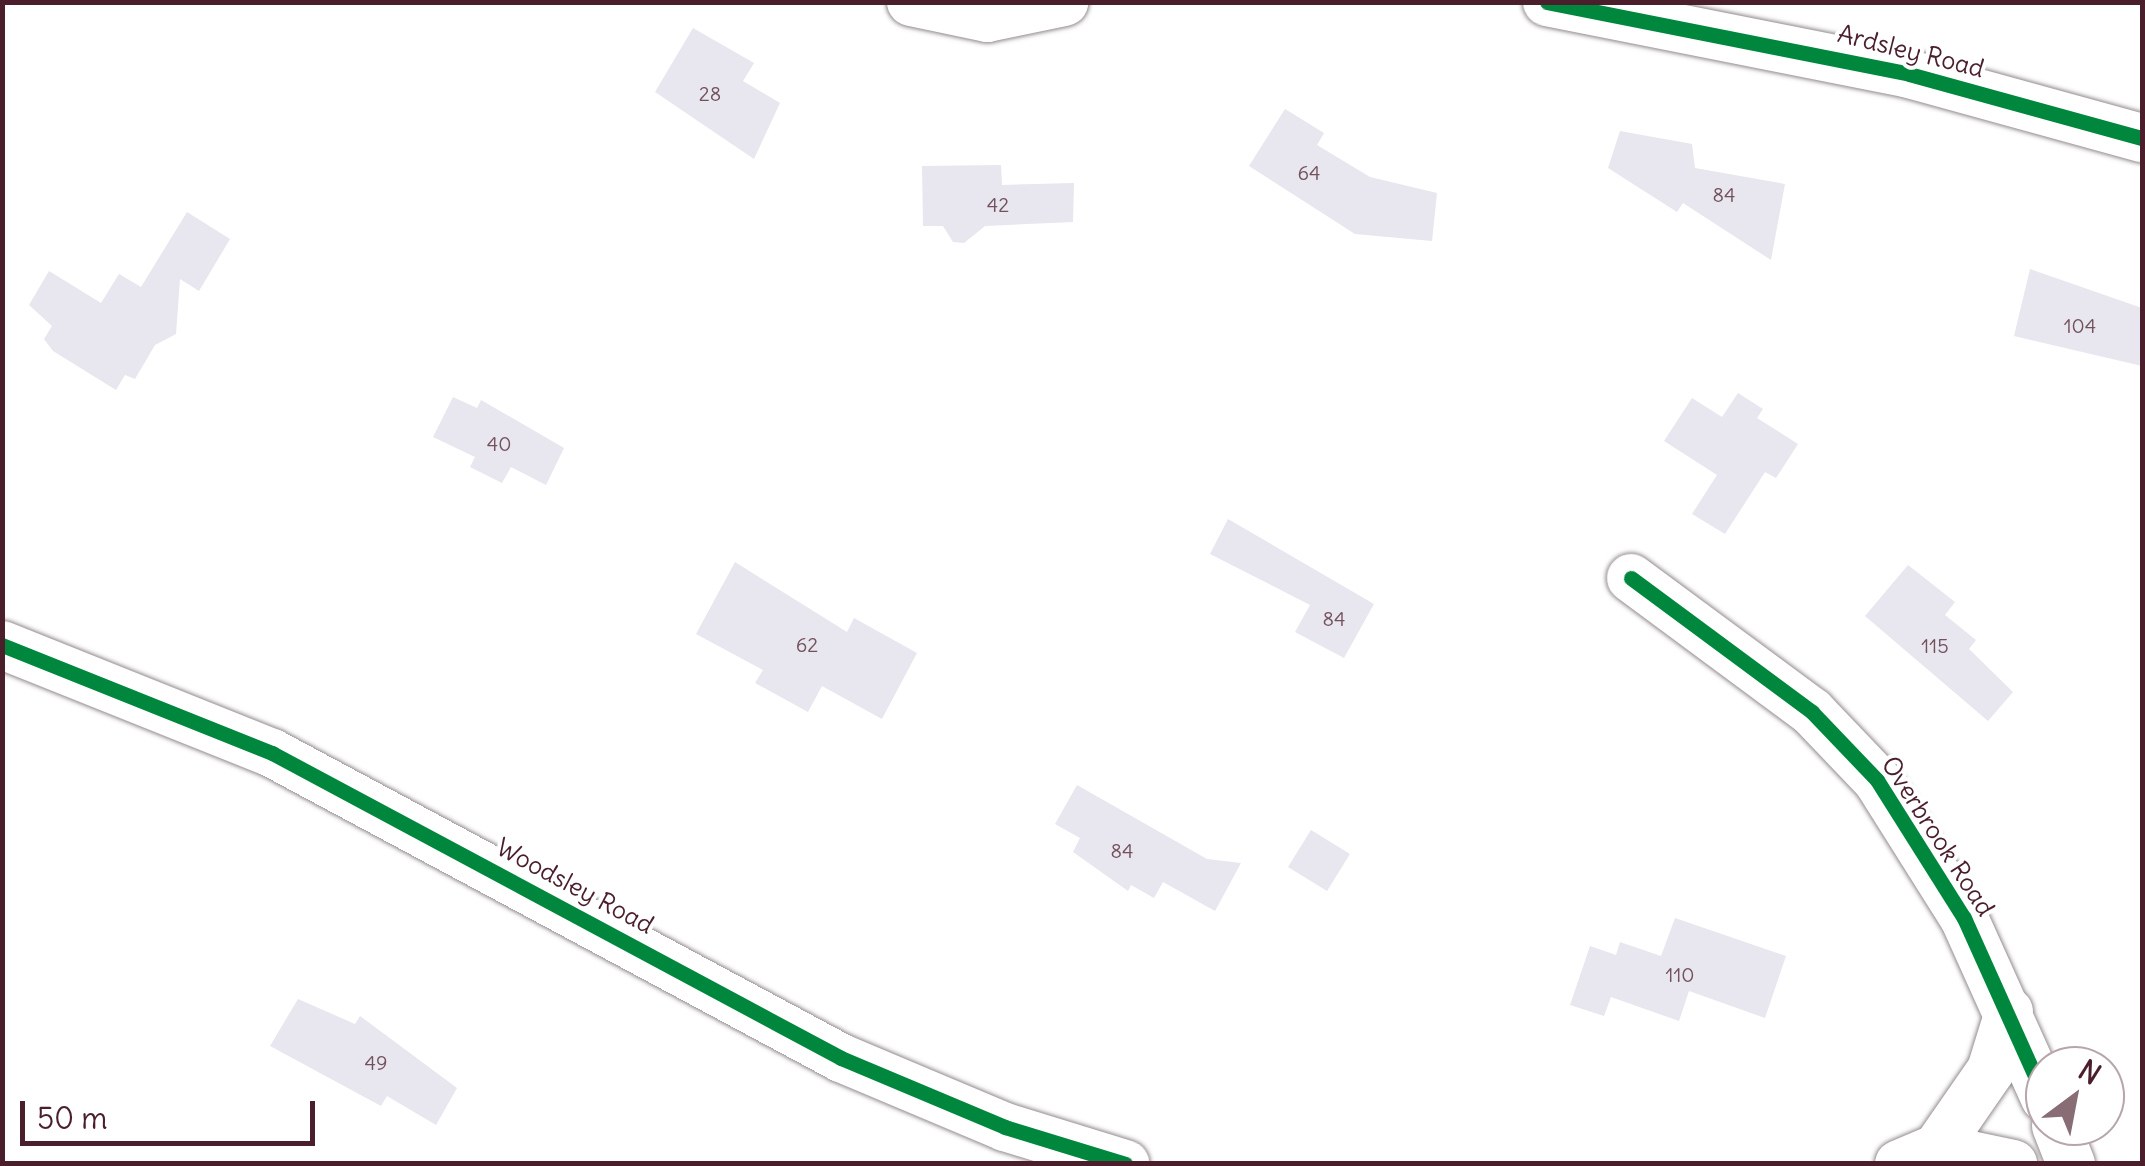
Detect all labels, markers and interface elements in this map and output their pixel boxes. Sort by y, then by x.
street label: Ardsley Road [1835,18,1987,84]
house number: 28 [699,81,721,105]
house number: 64 [1297,160,1321,184]
house number: 84 [1712,182,1736,206]
house number: 42 [987,192,1009,216]
house number: 104 [2064,313,2096,337]
house number: 40 [487,431,511,455]
house number: 84 [1322,606,1346,630]
house number: 62 [796,632,818,656]
house number: 115 [1921,633,1949,657]
street label: Overbrook Road [1875,751,2001,921]
street label: Woodsley Road [491,832,659,940]
house number: 84 [1110,838,1134,862]
house number: 110 [1665,962,1695,986]
north arrow [2025,1046,2125,1146]
house number: 49 [364,1050,388,1074]
text: N [2072,1052,2108,1093]
scale bar [25,1081,320,1143]
text: 50 m [37,1099,107,1137]

